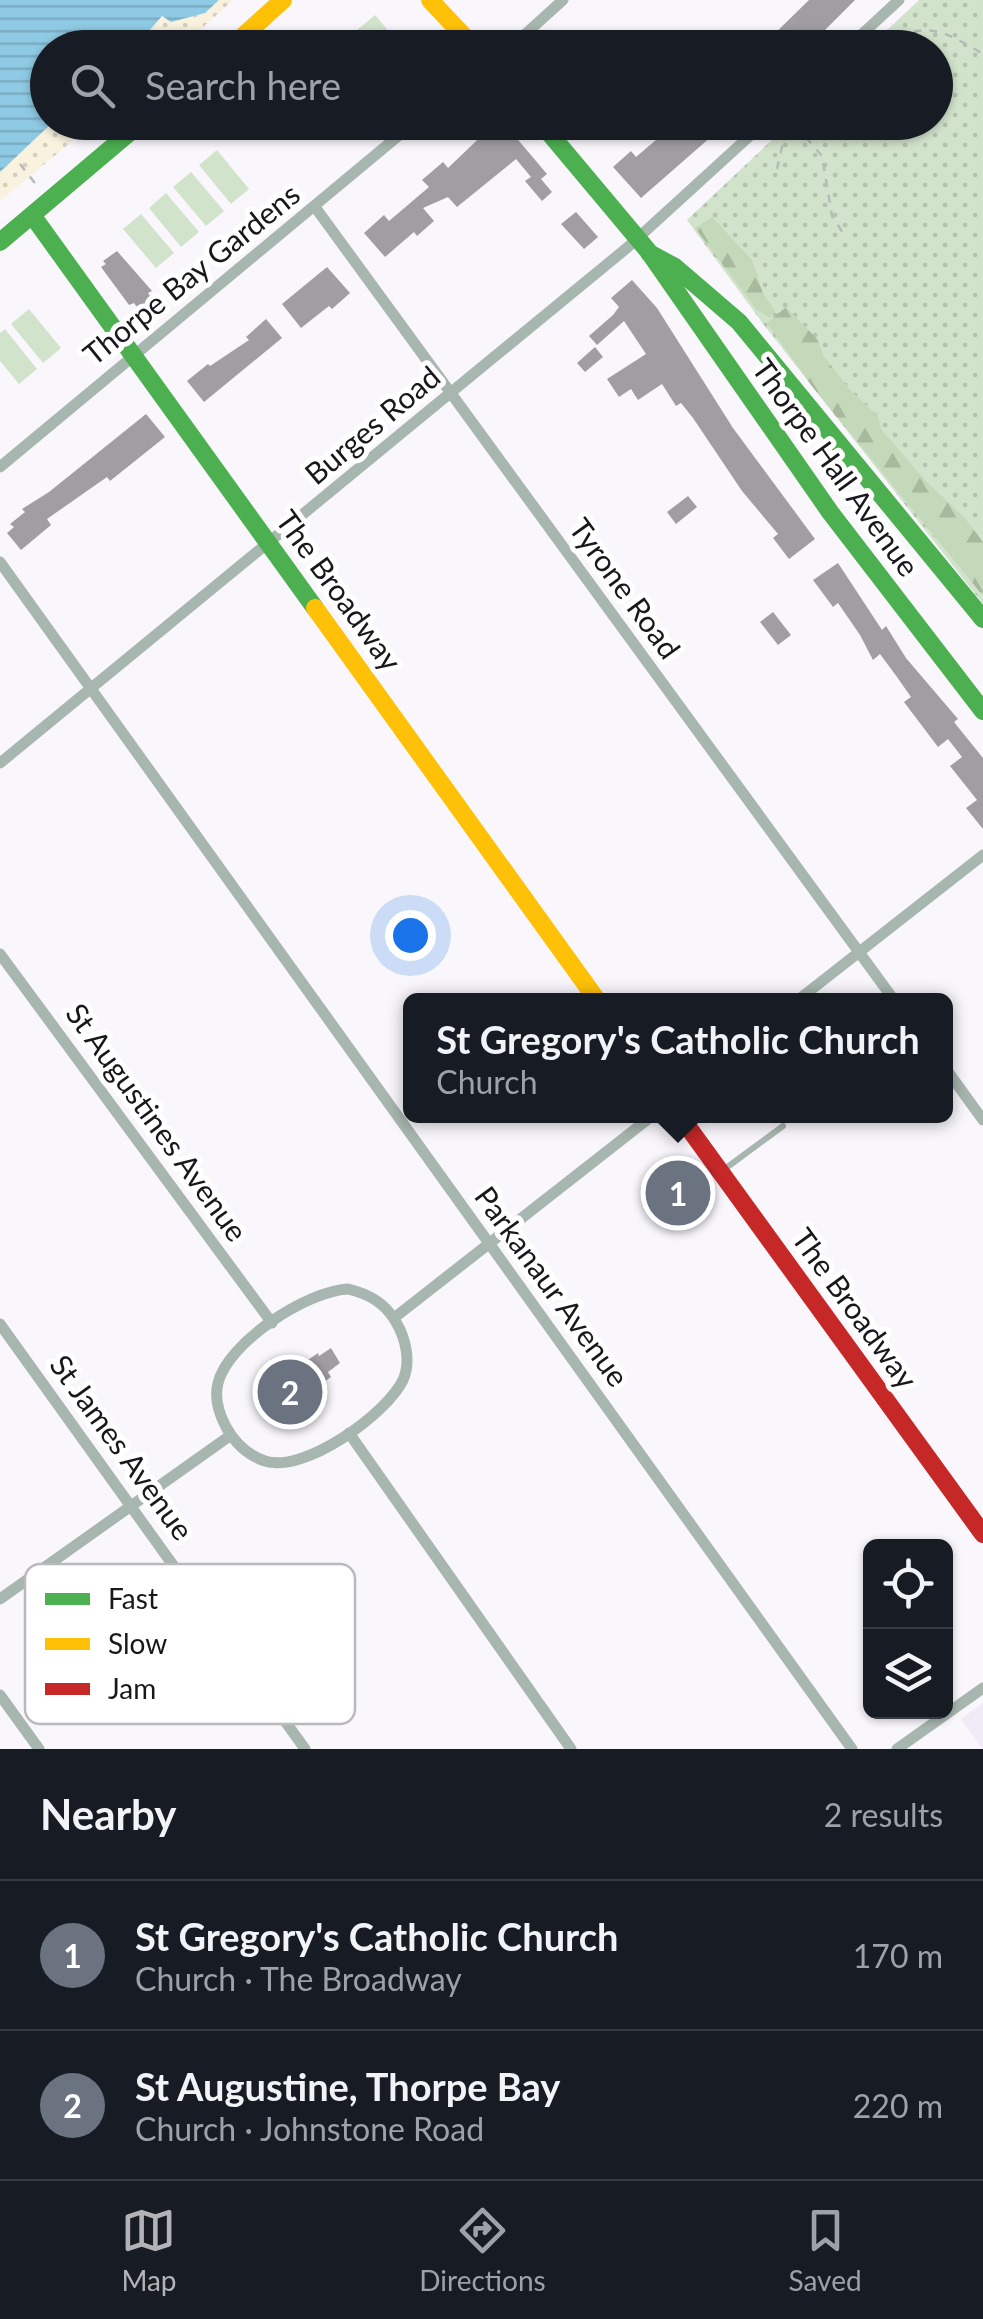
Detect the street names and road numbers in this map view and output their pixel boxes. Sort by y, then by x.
street label: Thorpe Bay Gardens [75,175,306,372]
street label: Thorpe Hall Avenue [746,351,928,583]
street label: Burges Road [297,358,446,491]
street label: The Broadway [269,503,410,677]
street label: Tyrone Road [563,511,689,665]
street label: St Augustines Avenue [59,996,256,1248]
street label: Parkanaur Avenue [468,1179,637,1393]
street label: The Broadway [785,1221,926,1395]
street label: St James Avenue [44,1347,202,1546]

